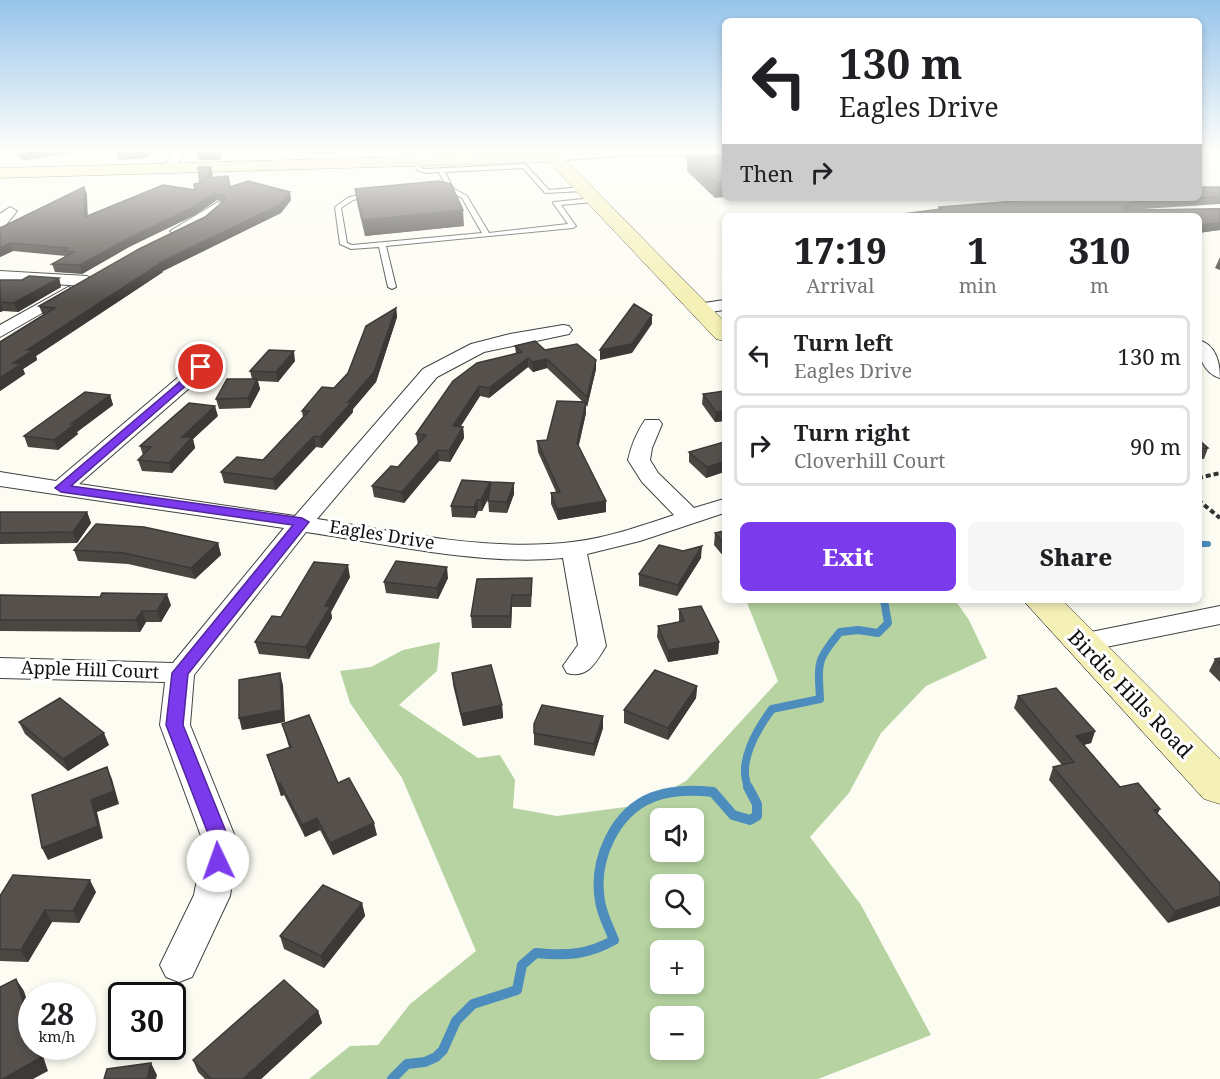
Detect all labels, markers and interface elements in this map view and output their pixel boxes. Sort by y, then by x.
text: 130 m [839,34,963,91]
icon: left [740,42,818,120]
text: Eagles Drive [839,88,999,125]
icon: right [805,156,838,189]
text: Then [740,158,793,188]
text: 17:19 [794,226,887,275]
text: 1 [968,226,988,275]
text: 310 [1069,226,1130,275]
text: Arrival [806,272,875,299]
text: min [959,272,997,299]
text: m [1090,272,1109,299]
text: Turn left [794,327,893,357]
icon: left [743,339,776,372]
pin [175,341,226,392]
text: 130 m [1118,341,1181,371]
icon: arrive [184,350,217,383]
text: Eagles Drive [794,357,912,384]
text: Turn right [794,417,910,447]
icon: right [743,429,776,462]
text: 90 m [1130,431,1181,461]
text: Cloverhill Court [794,447,945,474]
street label: Eagles Drive [328,514,437,554]
button: Exit [740,522,956,591]
button: Share [968,522,1184,591]
street label: Birdie Hills Road [1062,623,1199,764]
street label: Apple Hill Court [21,655,160,683]
map controls [650,808,704,1060]
button: sound [650,808,704,862]
position arrow [186,829,250,893]
button: search [650,874,704,928]
button: + [650,940,704,994]
speed limit sign: 30 [108,982,186,1060]
text: 28 [40,993,74,1034]
button: − [650,1006,704,1060]
text: km/h [39,1026,75,1046]

